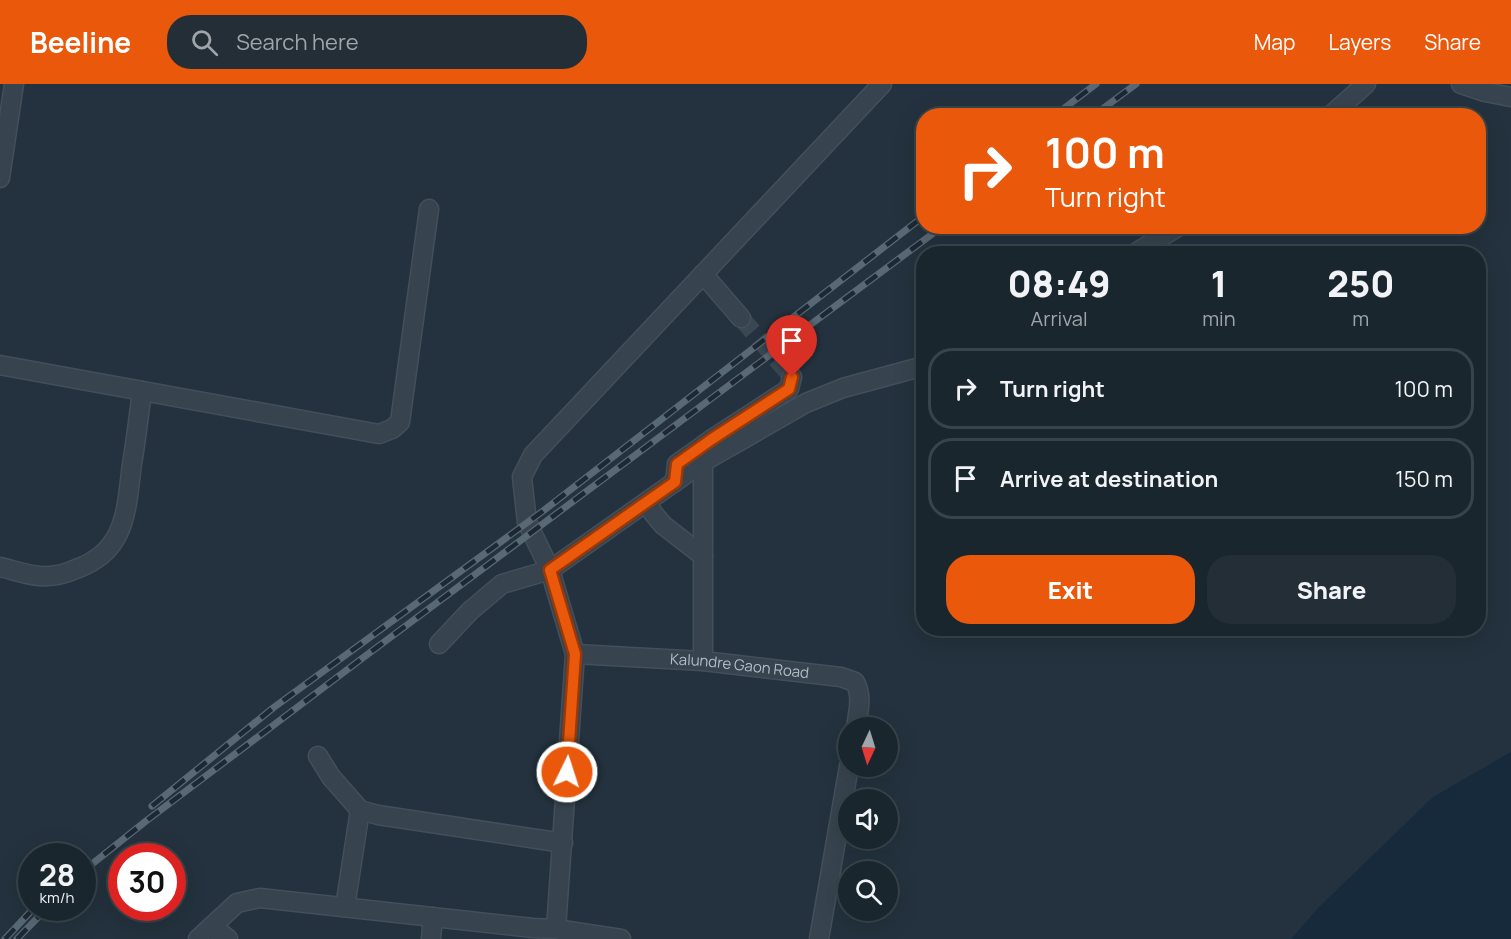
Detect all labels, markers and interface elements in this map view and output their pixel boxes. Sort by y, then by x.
search box [167,15,587,69]
text: Beeline [30,23,131,61]
icon: search [188,26,221,59]
text: Search here [236,27,359,57]
text: Map [1254,28,1295,56]
text: Layers [1328,28,1391,56]
text: Share [1424,28,1481,56]
text: 100 m [1045,123,1165,181]
icon: right [946,132,1024,210]
text: Turn right [1045,178,1166,215]
text: 08:49 [1008,259,1111,308]
text: 1 [1211,259,1227,308]
text: 250 [1327,259,1394,308]
text: Arrival [1031,305,1088,332]
text: min [1202,305,1236,332]
text: m [1352,305,1369,332]
pin [766,315,817,377]
icon: arrive [775,324,808,357]
icon: right [949,372,982,405]
text: Turn right [1000,374,1105,404]
text: 100 m [1395,374,1453,404]
icon: arrive [949,462,982,495]
text: Arrive at destination [1000,464,1218,494]
text: 150 m [1395,464,1453,494]
button: Exit [946,555,1195,624]
button: Share [1207,555,1456,624]
street label: Kalundre Gaon Road [669,648,810,683]
north arrow [838,717,898,777]
map controls [838,717,898,921]
position arrow [535,740,599,804]
button: sound [838,789,898,849]
speed limit sign: 30 [108,843,186,921]
text: 28 [39,854,75,895]
button: search [838,861,898,921]
text: km/h [40,887,74,908]

